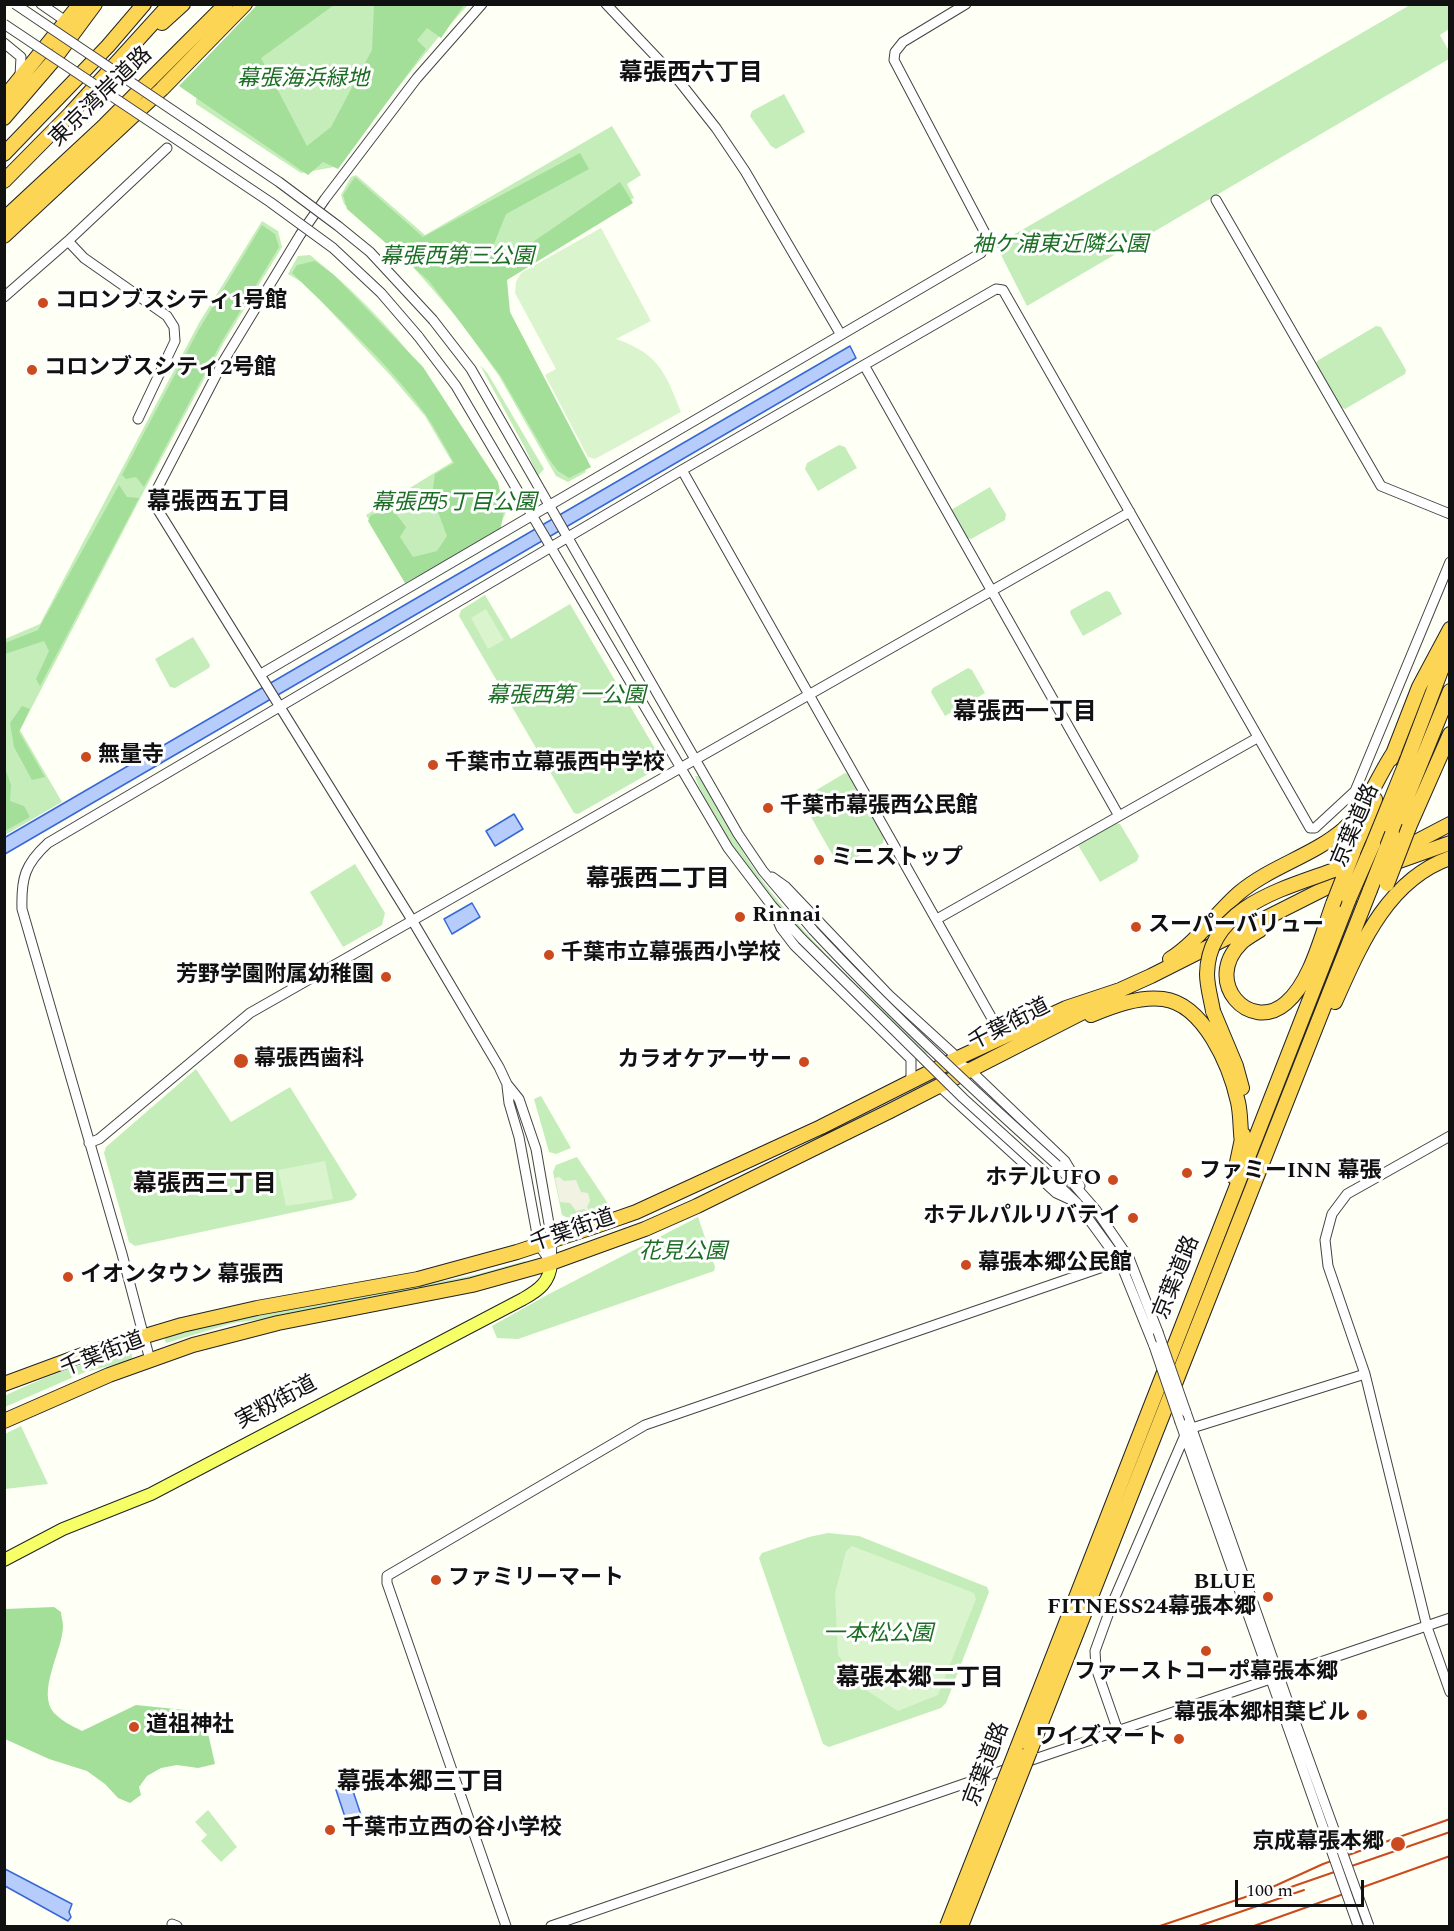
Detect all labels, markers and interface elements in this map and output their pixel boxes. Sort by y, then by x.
street label: 東京湾岸道路 [45,43,159,153]
district label: 幕張西六丁目 [619,61,763,89]
park label: 幕張海浜緑地 [237,68,369,94]
park label: 袖ケ浦東近隣公園 [972,234,1148,260]
park label: 幕張西第三公園 [380,246,534,272]
place label: コロンブスシティ1号館 [55,290,287,316]
marker: コロンブスシティ1号館 [36,296,50,310]
place label: コロンブスシティ2号館 [44,357,276,383]
marker: コロンブスシティ2号館 [25,363,39,377]
district label: 幕張西五丁目 [147,490,291,518]
park label: 幕張西5丁目公園 [372,492,536,518]
park label: 幕張西第 一公園 [486,685,646,711]
district label: 幕張西一丁目 [953,700,1097,728]
place label: 無量寺 [98,744,164,770]
marker: 無量寺 [79,750,93,764]
place label: 千葉市立幕張西中学校 [445,752,665,778]
marker: 千葉市立幕張西中学校 [426,758,440,772]
street label: 京葉道路 [1328,780,1386,872]
place label: 千葉市幕張西公民館 [780,795,978,821]
marker: 千葉市幕張西公民館 [761,801,775,815]
place label: ミニストップ [831,847,963,873]
marker: ミニストップ [812,853,826,867]
district label: 幕張西二丁目 [586,867,730,895]
place label: Rinnai [752,904,821,930]
marker: Rinnai [733,910,747,924]
place label: スーパーバリュー [1148,914,1324,940]
marker: スーパーバリュー [1129,920,1143,934]
place label: 千葉市立幕張西小学校 [561,942,781,968]
marker: 千葉市立幕張西小学校 [542,948,556,962]
place label: 芳野学園附属幼稚園 [176,964,374,990]
marker: 芳野学園附属幼稚園 [379,970,393,984]
street label: 千葉街道 [965,994,1055,1058]
place label: 幕張西歯科 [254,1048,364,1074]
place label: カラオケアーサー [617,1049,792,1075]
marker: 幕張西歯科 [232,1052,250,1070]
marker: カラオケアーサー [797,1055,811,1069]
place label: ファミーINN 幕張 [1199,1160,1381,1186]
marker: ファミーINN 幕張 [1180,1166,1194,1180]
place label: ホテルUFO [985,1167,1101,1193]
district label: 幕張西三丁目 [133,1172,277,1200]
marker: ホテルUFO [1106,1173,1120,1187]
street label: 千葉街道 [527,1205,619,1259]
place label: ホテルパルリバテイ [923,1205,1121,1231]
marker: ホテルパルリバテイ [1126,1211,1140,1225]
street label: 京葉道路 [1149,1232,1207,1324]
park label: 花見公園 [639,1241,727,1267]
place label: 幕張本郷公民館 [978,1252,1132,1278]
marker: 幕張本郷公民館 [959,1258,973,1272]
place label: イオンタウン 幕張西 [80,1264,283,1290]
marker: イオンタウン 幕張西 [61,1270,75,1284]
street label: 千葉街道 [57,1328,149,1384]
street label: 実籾街道 [232,1372,322,1436]
place label: ファミリーマート [448,1567,624,1593]
place label: BLUE FITNESS24幕張本郷 [1047,1571,1256,1622]
marker: ファミリーマート [429,1573,443,1587]
marker: BLUE FITNESS24幕張本郷 [1261,1590,1275,1604]
park label: 一本松公園 [823,1623,933,1649]
marker: ファーストコーポ幕張本郷 [1199,1644,1213,1658]
place label: ファーストコーポ幕張本郷 [1074,1661,1338,1687]
district label: 幕張本郷二丁目 [836,1666,1004,1694]
place label: 幕張本郷相葉ビル [1174,1702,1350,1728]
marker: 幕張本郷相葉ビル [1355,1708,1369,1722]
place label: 道祖神社 [146,1714,234,1740]
street label: 京葉道路 [960,1719,1016,1811]
marker: 道祖神社 [127,1720,141,1734]
place label: ワイズマート [1035,1726,1167,1752]
marker: ワイズマート [1172,1732,1186,1746]
district label: 幕張本郷三丁目 [337,1770,505,1798]
place label: 千葉市立西の谷小学校 [342,1817,562,1843]
marker: 千葉市立西の谷小学校 [323,1823,337,1837]
place label: 京成幕張本郷 [1252,1831,1384,1857]
marker: 京成幕張本郷 [1389,1835,1407,1853]
scale bar [1238,1868,1367,1906]
text: 100 m [1246,1877,1293,1904]

